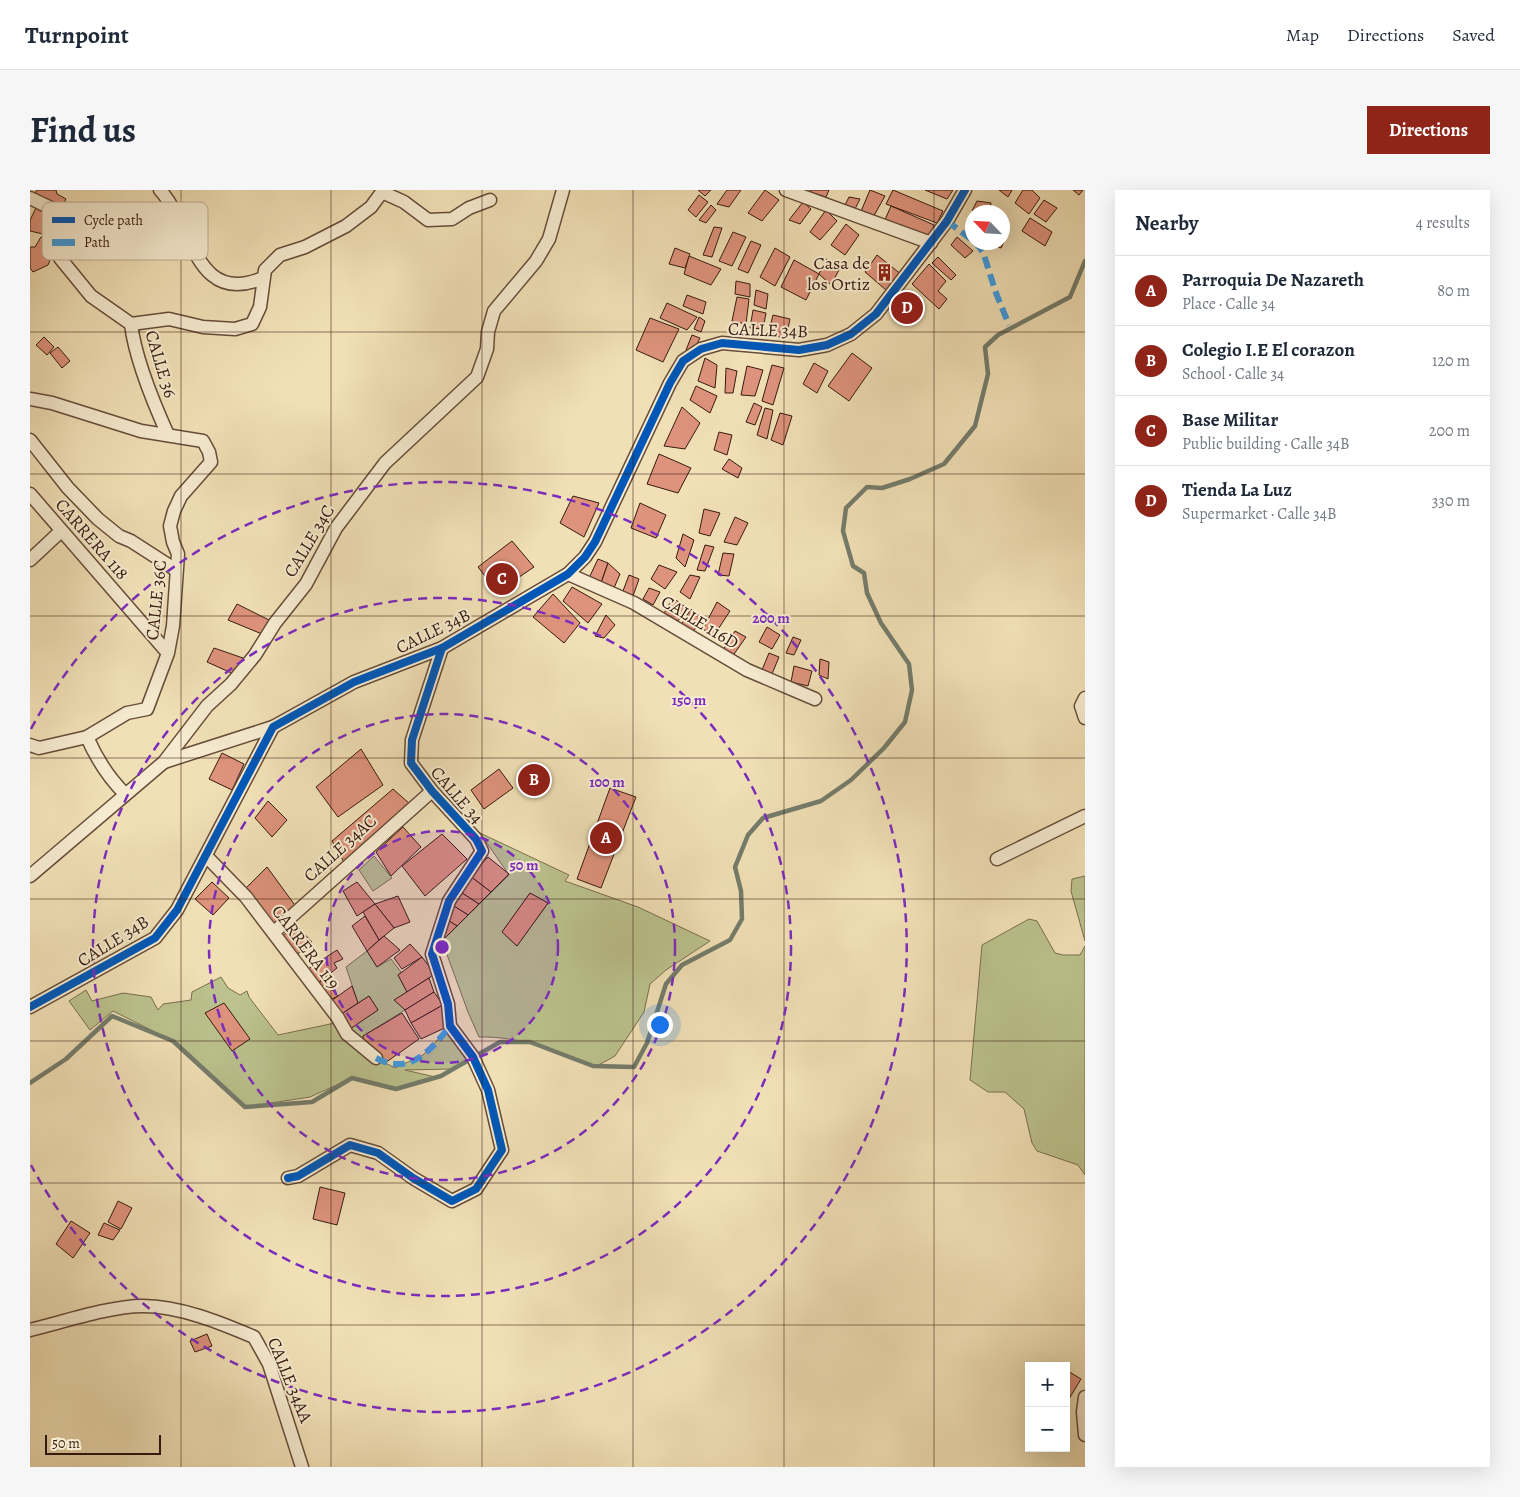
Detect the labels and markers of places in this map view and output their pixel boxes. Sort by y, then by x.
place label: Casa de los Ortiz [807,251,870,296]
building icon: Casa de los Ortiz [874,263,894,283]
pin: D [891,289,923,327]
pin: C [486,560,518,598]
pin: B [518,761,550,799]
pin: A [590,819,622,857]
centre of rings [433,938,451,956]

